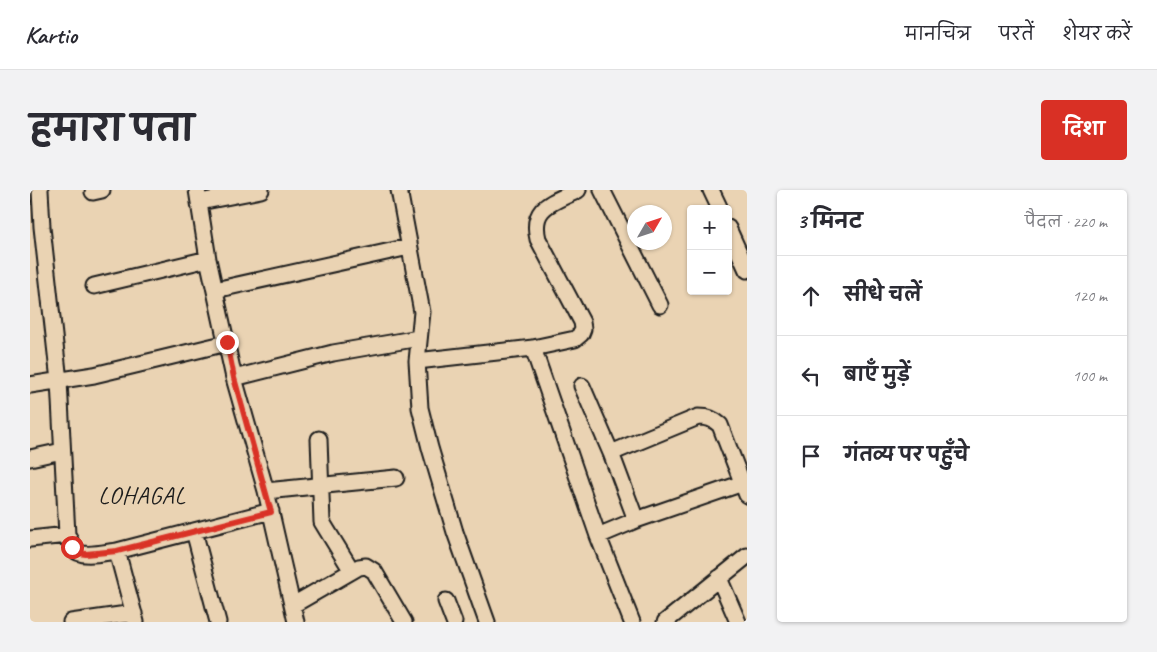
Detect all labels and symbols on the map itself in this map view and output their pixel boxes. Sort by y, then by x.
north arrow [627,205,672,250]
route end [216,331,239,354]
district label: LOHAGAL [98,480,186,510]
route start [61,536,84,559]

